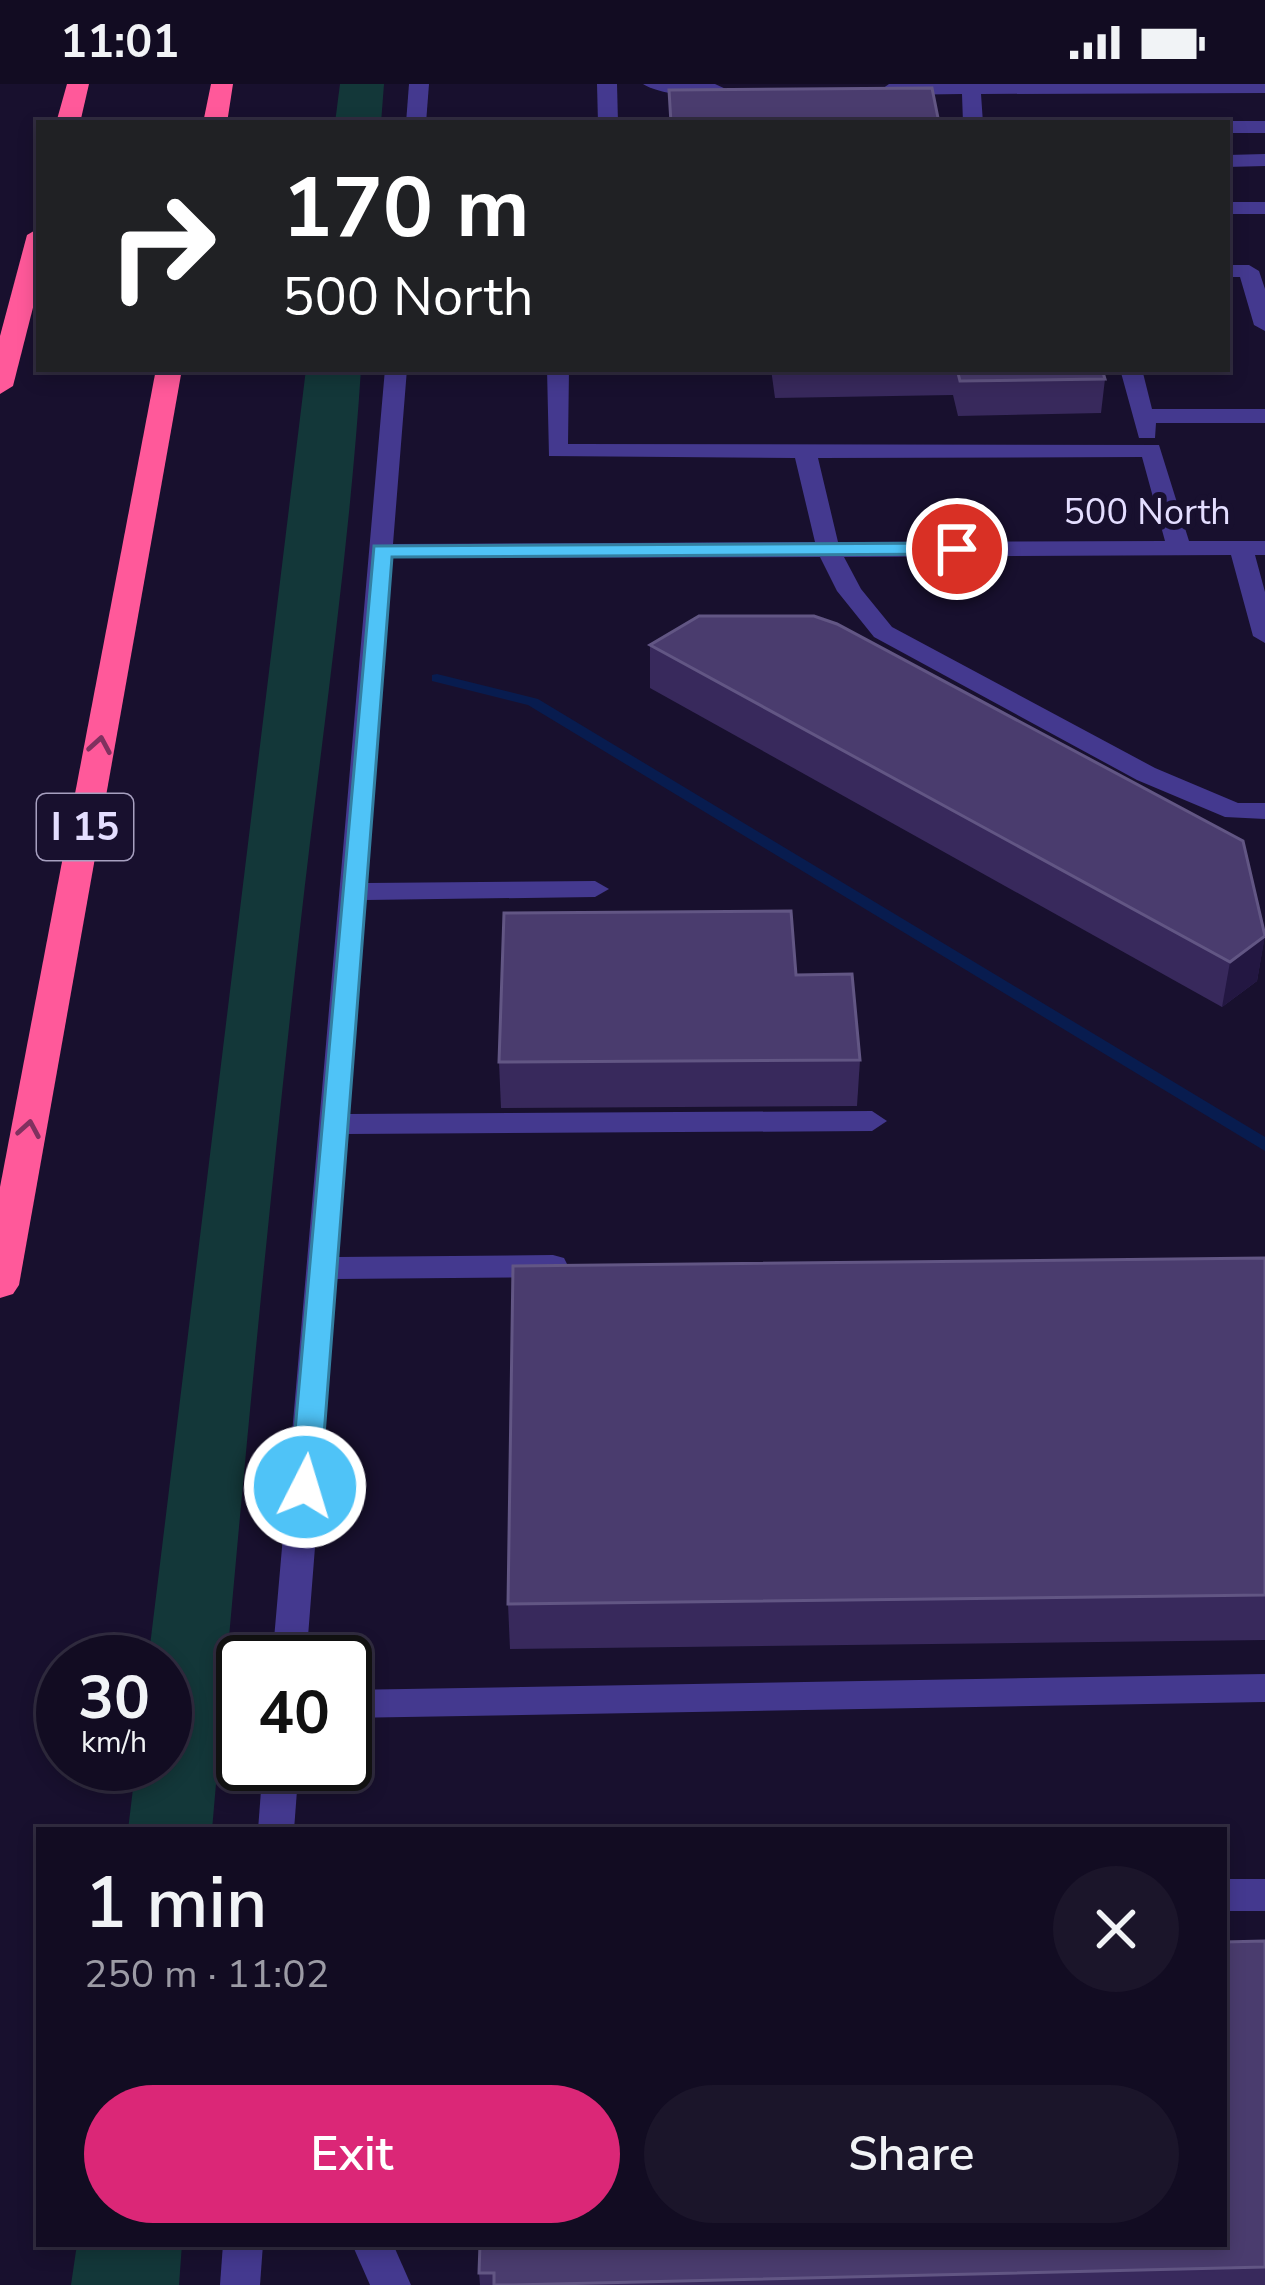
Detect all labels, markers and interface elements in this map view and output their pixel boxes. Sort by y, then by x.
text: 11:01 [60,12,179,73]
text: 170 m [282,151,530,266]
icon: right [84,168,240,324]
text: 500 North [282,260,533,334]
street label: 500 North [1063,488,1231,537]
pin [906,498,1008,600]
icon: arrive [924,516,990,582]
one-way arrow [86,735,112,755]
road number: I 15 [37,794,133,860]
one-way arrow [15,1119,41,1139]
position arrow [242,1424,368,1550]
speed limit sign: 40 [216,1635,372,1791]
text: 30 [78,1657,150,1739]
text: km/h [81,1722,147,1763]
text: 1 min [84,1854,267,1952]
button: close [1053,1866,1179,1992]
text: 250 m · 11:02 [84,1948,329,2001]
button: Exit [84,2085,620,2223]
button: Share [644,2085,1179,2223]

